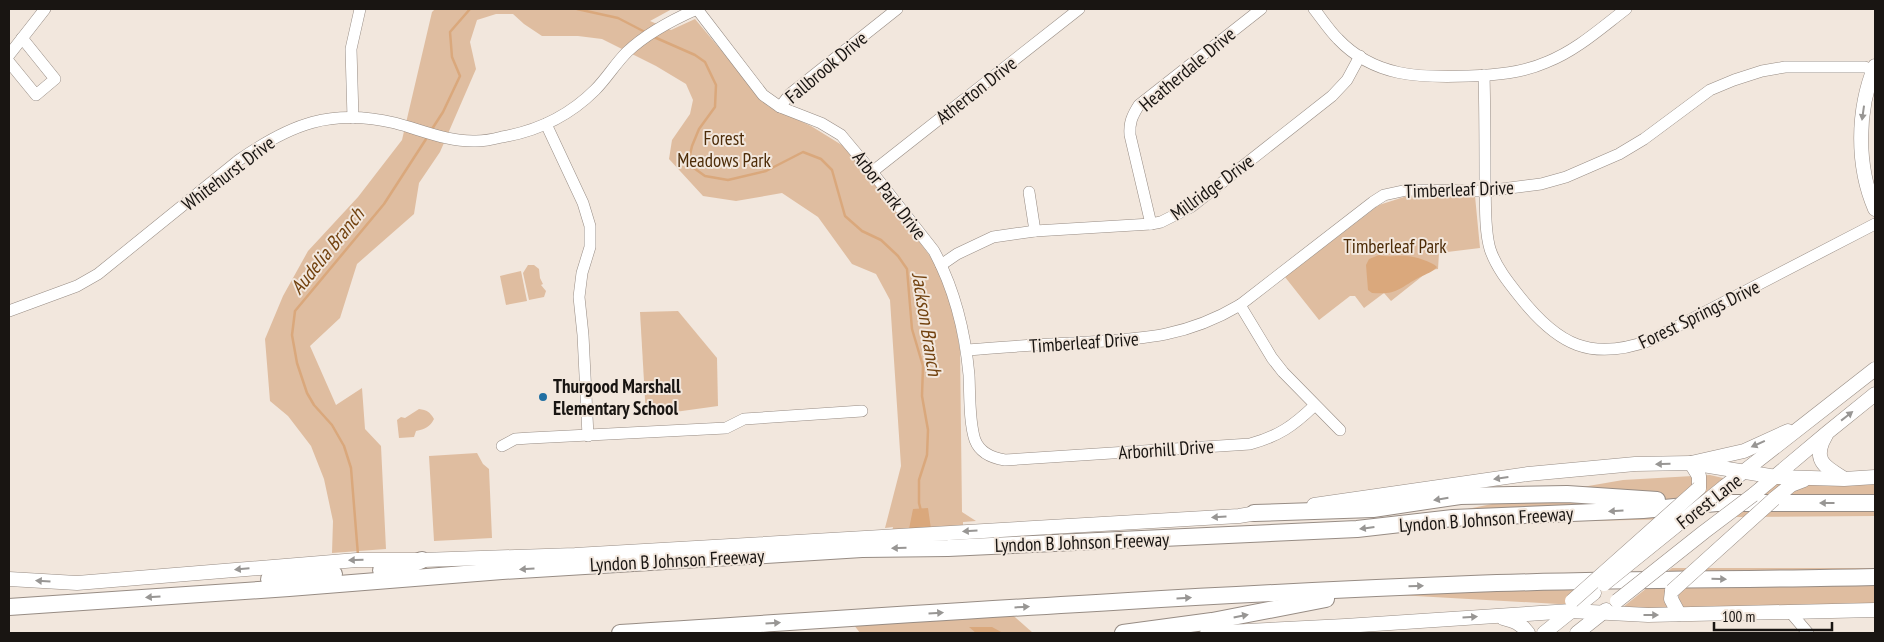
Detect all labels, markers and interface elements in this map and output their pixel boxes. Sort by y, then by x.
street label: Heatherdale Drive [1134,21,1240,116]
street label: Fallbrook Drive [780,26,872,108]
street label: Atherton Drive [931,51,1021,129]
one-way arrow [1859,105,1867,121]
park label: Forest Meadows Park [677,126,771,172]
street label: Whitehurst Drive [177,130,279,216]
street label: Arbor Park Drive [848,146,932,244]
street label: Millridge Drive [1166,149,1259,225]
street label: Timberleaf Drive [1404,175,1514,203]
water label: Audelia Branch [284,202,371,300]
park label: Timberleaf Park [1343,234,1447,258]
water label: Jackson Branch [906,270,948,378]
street label: Forest Springs Drive [1634,274,1764,354]
street label: Timberleaf Drive [1028,326,1140,358]
place label: Thurgood Marshall Elementary School [553,374,681,420]
marker: Thurgood Marshall Elementary School [537,391,549,403]
one-way arrow [1841,411,1854,422]
street label: Arborhill Drive [1117,434,1215,464]
one-way arrow [1751,441,1765,449]
one-way arrow [1655,460,1671,468]
street label: Forest Lane [1672,468,1747,534]
one-way arrow [1493,474,1509,482]
one-way arrow [1433,495,1449,503]
one-way arrow [1818,499,1834,507]
street label: Lyndon B Johnson Freeway [1398,501,1575,537]
one-way arrow [1608,507,1624,515]
one-way arrow [1211,513,1227,521]
one-way arrow [1359,524,1375,532]
street label: Lyndon B Johnson Freeway [994,527,1171,557]
one-way arrow [961,528,977,536]
street label: Lyndon B Johnson Freeway [589,543,766,577]
one-way arrow [891,545,907,553]
one-way arrow [348,556,364,564]
one-way arrow [233,565,249,573]
one-way arrow [519,566,535,574]
one-way arrow [1711,575,1727,583]
one-way arrow [35,576,51,584]
one-way arrow [1409,582,1425,590]
one-way arrow [144,593,160,601]
one-way arrow [1177,594,1193,602]
scale bar [1714,600,1832,632]
one-way arrow [1014,603,1030,611]
text: 100 m [1722,607,1755,626]
one-way arrow [928,608,944,616]
one-way arrow [1233,611,1249,619]
one-way arrow [1643,611,1659,619]
one-way arrow [1463,613,1479,621]
one-way arrow [766,619,782,627]

